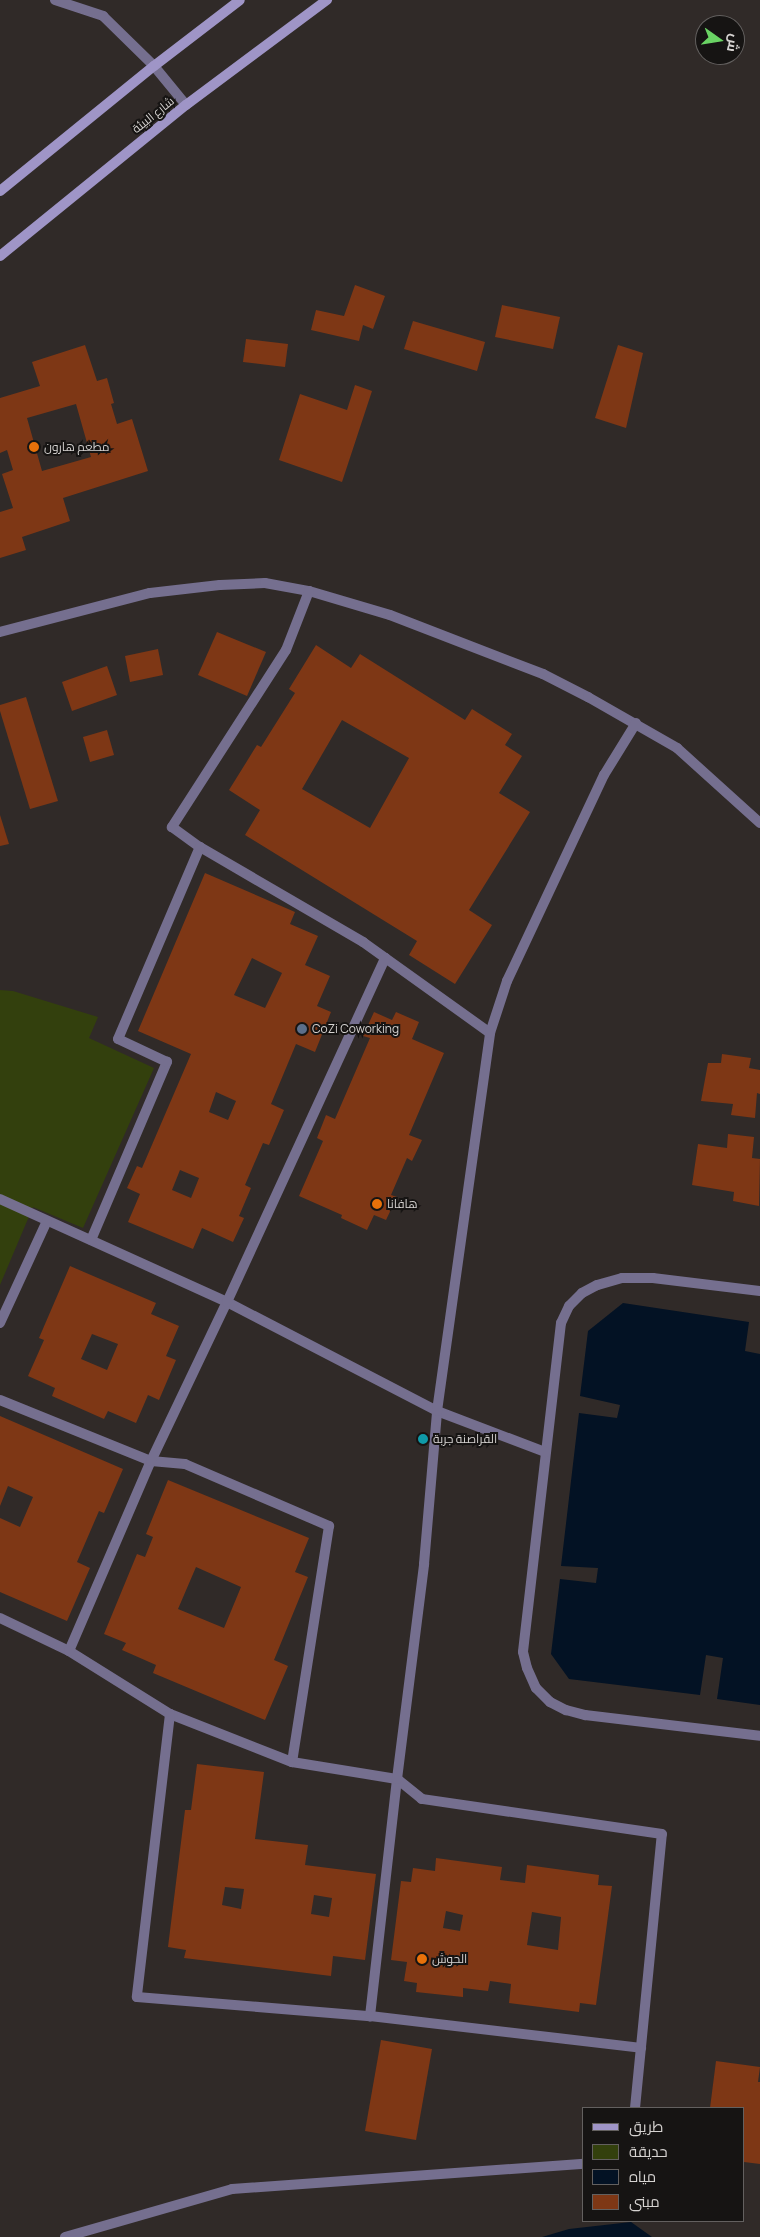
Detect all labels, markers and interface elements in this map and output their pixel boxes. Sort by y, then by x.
north arrow [695,15,745,65]
text: ش [723,32,745,54]
street label: شارع البيئة [129,94,177,136]
place label: مطعم هارون [44,440,109,454]
marker: مطعم هارون [28,441,40,453]
place label: CoZi Coworking [312,1022,399,1036]
marker: CoZi Coworking [296,1023,308,1035]
place label: هافانا [387,1197,418,1211]
marker: هافانا [371,1198,383,1210]
place label: القراصنة جربة [433,1432,497,1446]
marker: القراصنة جربة [417,1433,429,1445]
place label: الحوش [432,1952,467,1966]
marker: الحوش [416,1953,428,1965]
legend [582,2107,745,2222]
text: طريق [629,2116,663,2137]
text: حديقة [629,2141,668,2162]
text: مياه [629,2166,656,2187]
text: مبنى [629,2191,660,2212]

